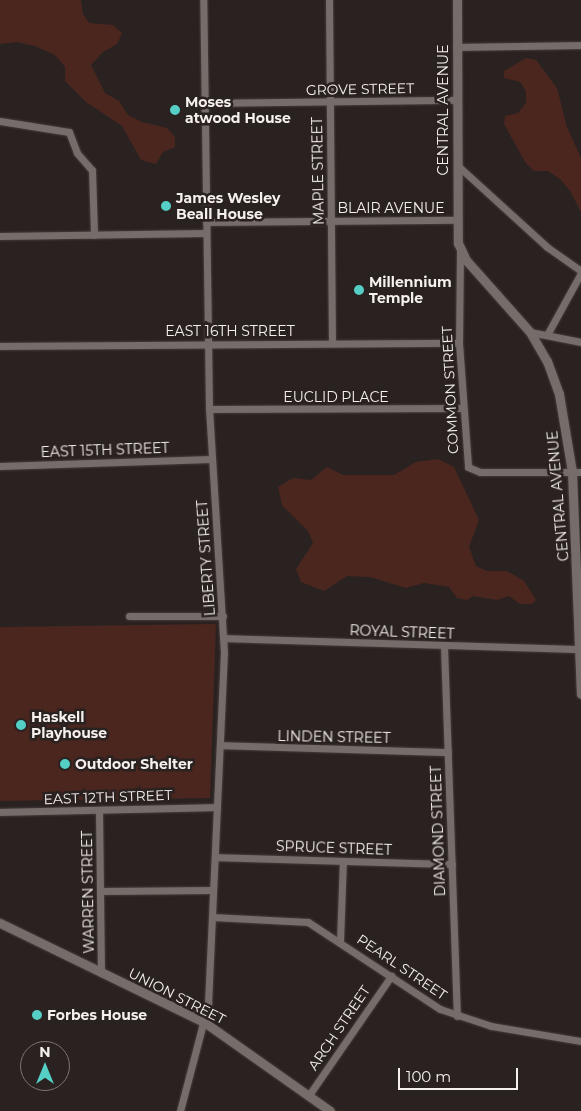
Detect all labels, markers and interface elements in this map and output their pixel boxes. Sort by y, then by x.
street label: CENTRAL AVENUE [435,44,451,176]
street label: GROVE STREET [306,80,414,98]
place label: Moses atwood House [185,94,291,126]
marker: Moses atwood House [169,104,181,116]
street label: MAPLE STREET [309,117,327,225]
place label: James Wesley Beall House [176,190,280,222]
marker: James Wesley Beall House [160,200,172,212]
street label: BLAIR AVENUE [337,200,445,216]
place label: Millennium Temple [369,274,452,306]
marker: Millennium Temple [353,284,365,296]
street label: EAST 16TH STREET [165,323,295,339]
street label: COMMON STREET [438,326,462,454]
street label: EUCLID PLACE [283,389,389,405]
street label: CENTRAL AVENUE [544,430,572,562]
street label: EAST 15TH STREET [40,439,170,461]
street label: LIBERTY STREET [194,499,218,617]
street label: ROYAL STREET [349,622,455,642]
place label: Haskell Playhouse [31,709,107,742]
marker: Haskell Playhouse [15,719,27,731]
street label: LINDEN STREET [277,728,391,746]
place label: Outdoor Shelter [75,756,193,772]
marker: Outdoor Shelter [59,758,71,770]
street label: DIAMOND STREET [427,765,449,897]
street label: EAST 12TH STREET [43,786,173,808]
street label: WARREN STREET [79,830,97,954]
street label: SPRUCE STREET [276,838,392,858]
street label: PEARL STREET [354,931,450,1003]
street label: UNION STREET [126,964,228,1028]
street label: ARCH STREET [304,982,374,1074]
place label: Forbes House [47,1007,147,1023]
marker: Forbes House [31,1009,43,1021]
north arrow [20,1041,70,1091]
text: N [39,1043,51,1061]
scale bar [401,1058,521,1090]
text: 100 m [406,1067,451,1086]

